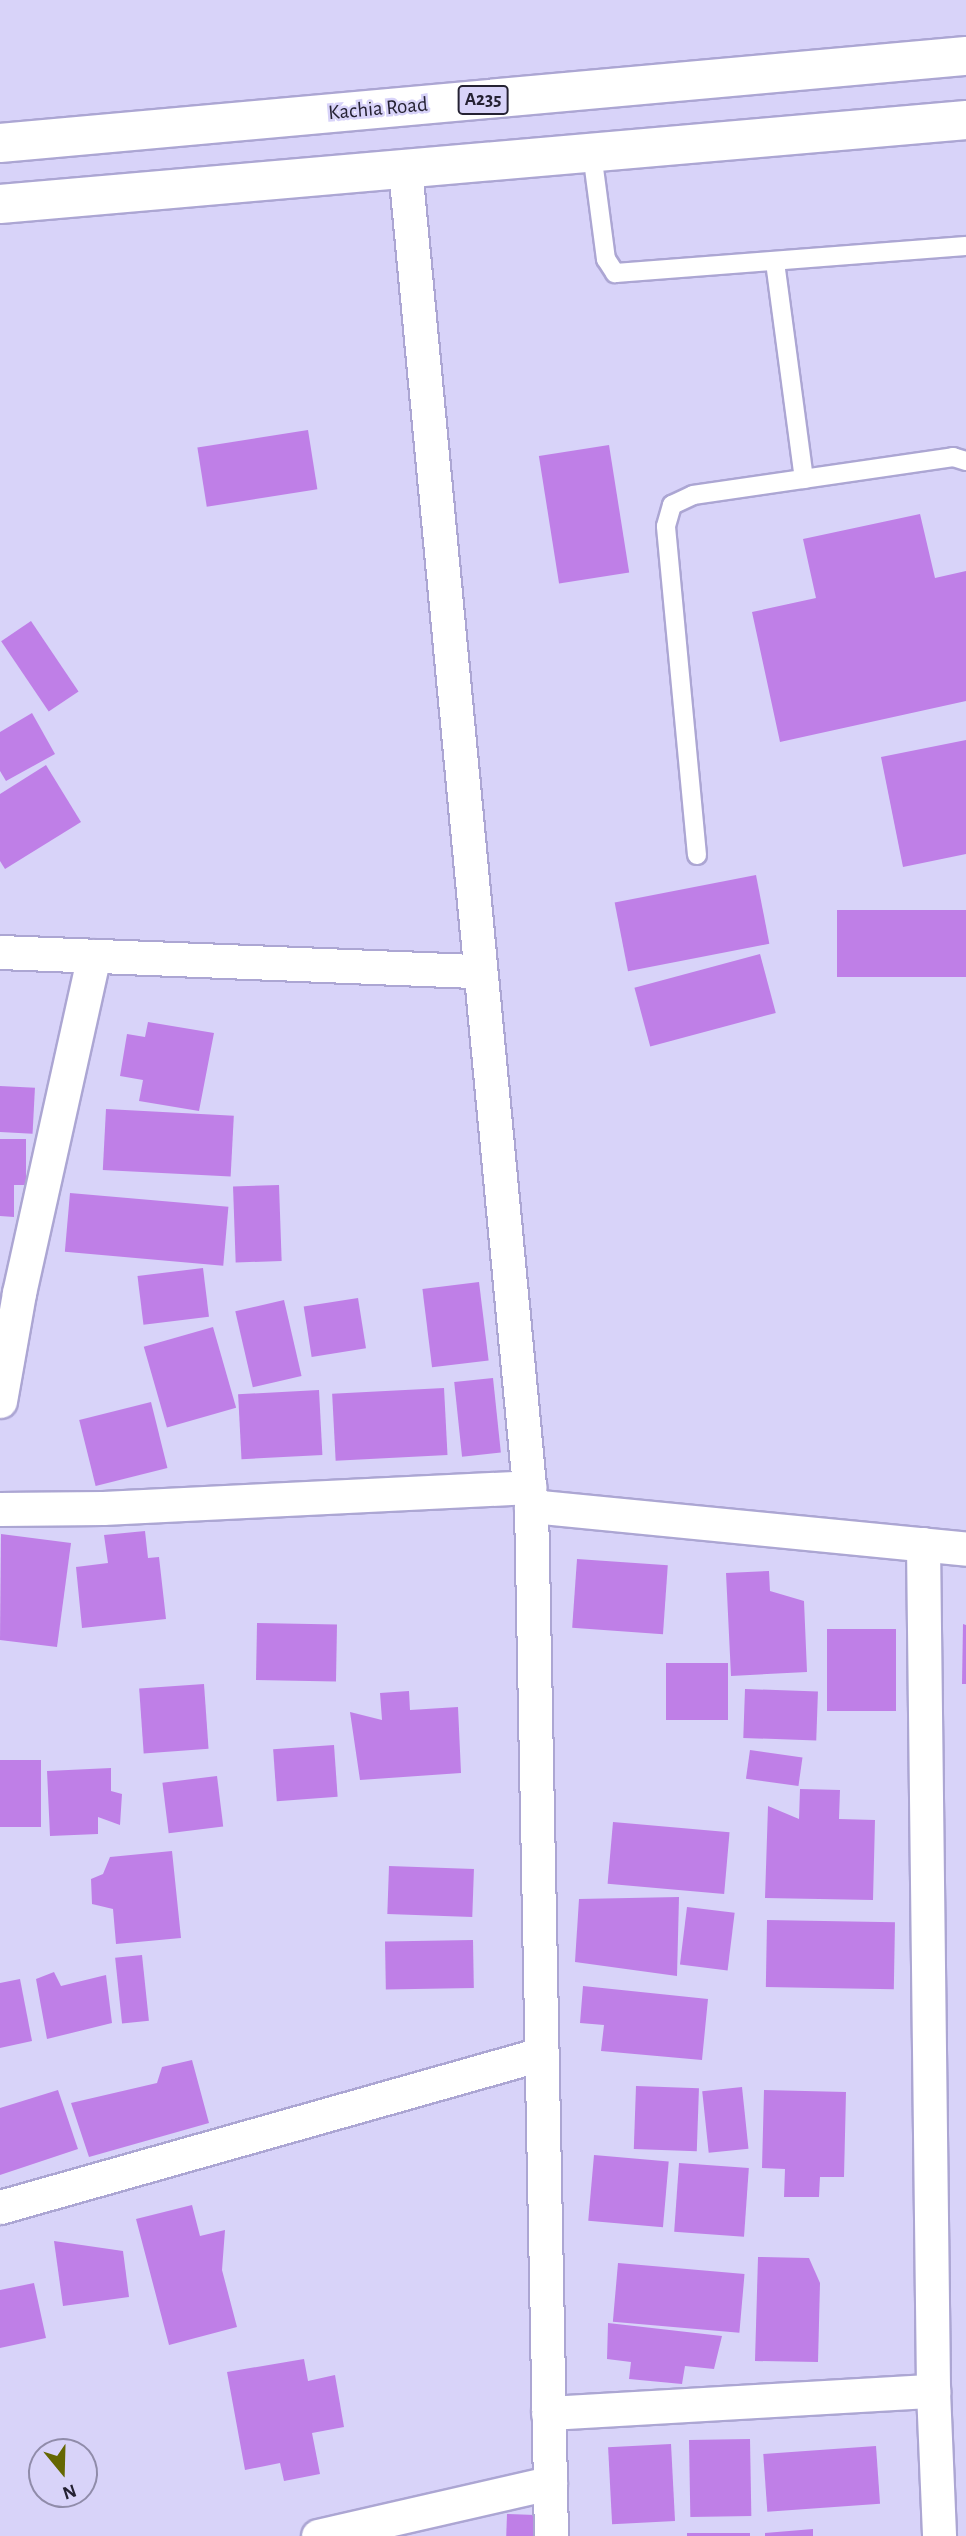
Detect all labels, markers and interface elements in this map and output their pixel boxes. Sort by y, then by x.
road number: A235 [457,85,509,116]
street label: Kachia Road [327,92,429,126]
north arrow [28,2438,98,2508]
text: N [60,2480,79,2503]

